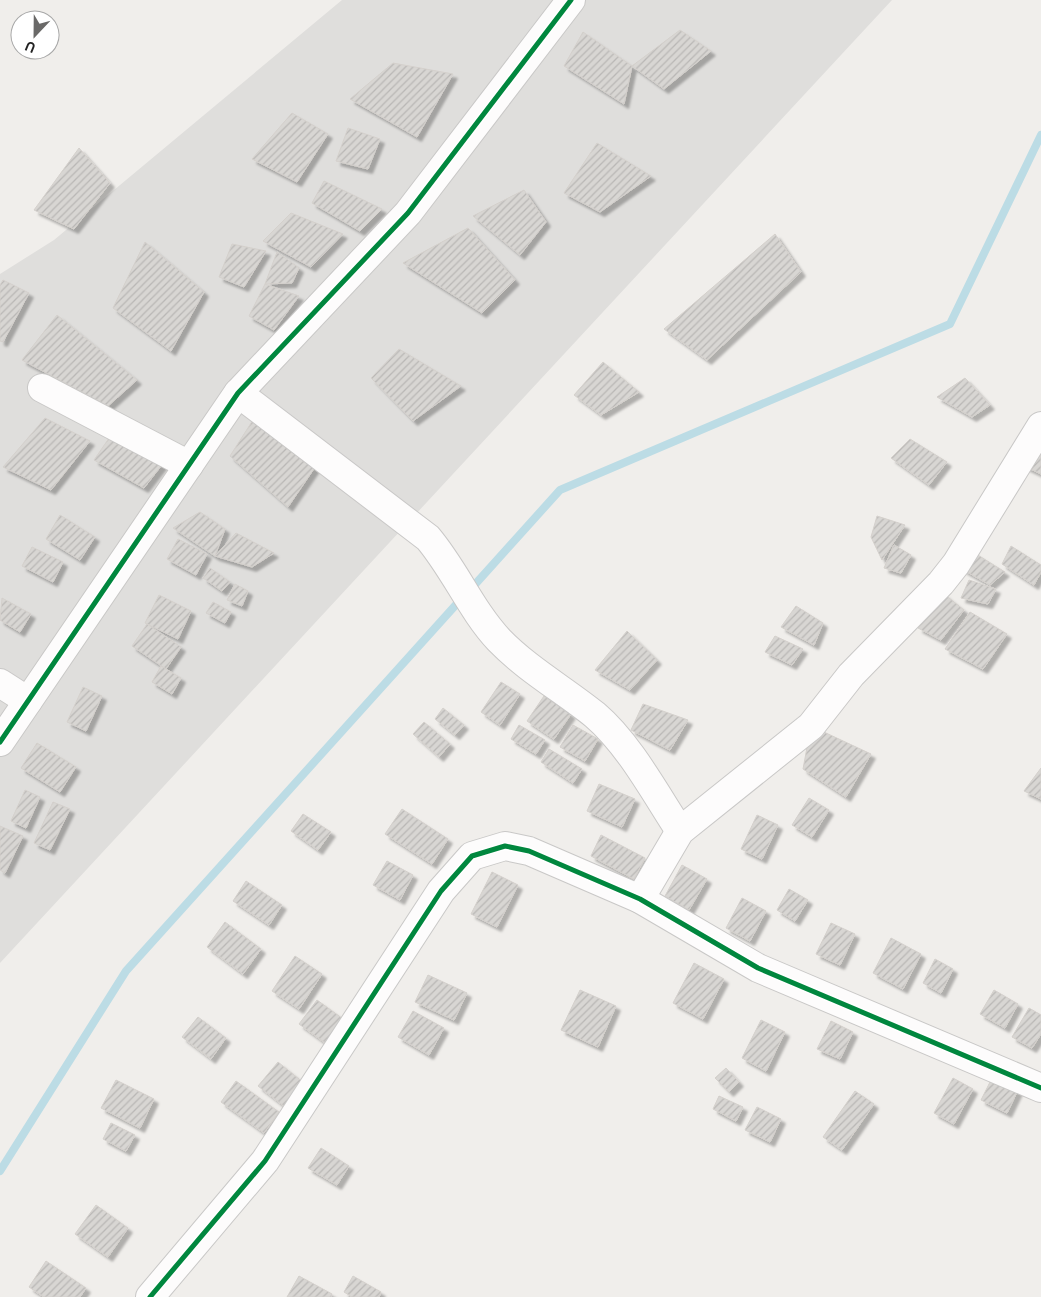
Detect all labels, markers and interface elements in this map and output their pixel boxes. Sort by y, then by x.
north arrow [10,10,60,60]
text: U [22,37,38,57]

